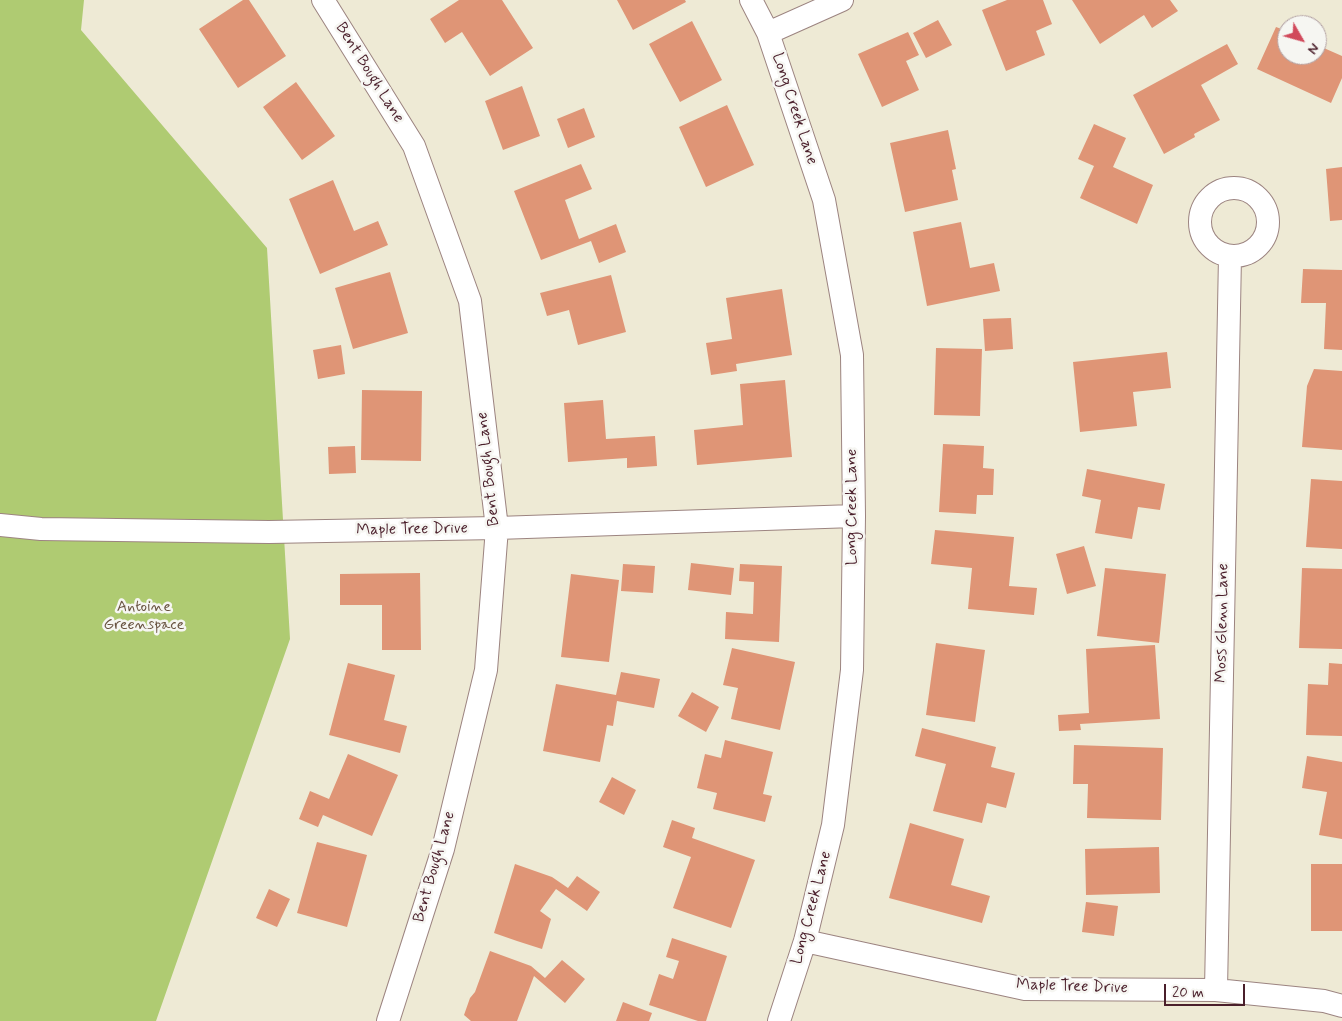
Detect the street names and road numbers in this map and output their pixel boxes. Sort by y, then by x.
street label: Bent Bough Lane [330,19,408,127]
street label: Long Creek Lane [767,51,821,167]
street label: Bent Bough Lane [473,411,505,527]
street label: Long Creek Lane [843,449,863,565]
street label: Maple Tree Drive [356,519,468,541]
street label: Moss Glenn Lane [1212,563,1234,683]
street label: Bent Bough Lane [410,809,460,925]
street label: Long Creek Lane [788,849,836,967]
street label: Maple Tree Drive [1016,975,1128,999]

